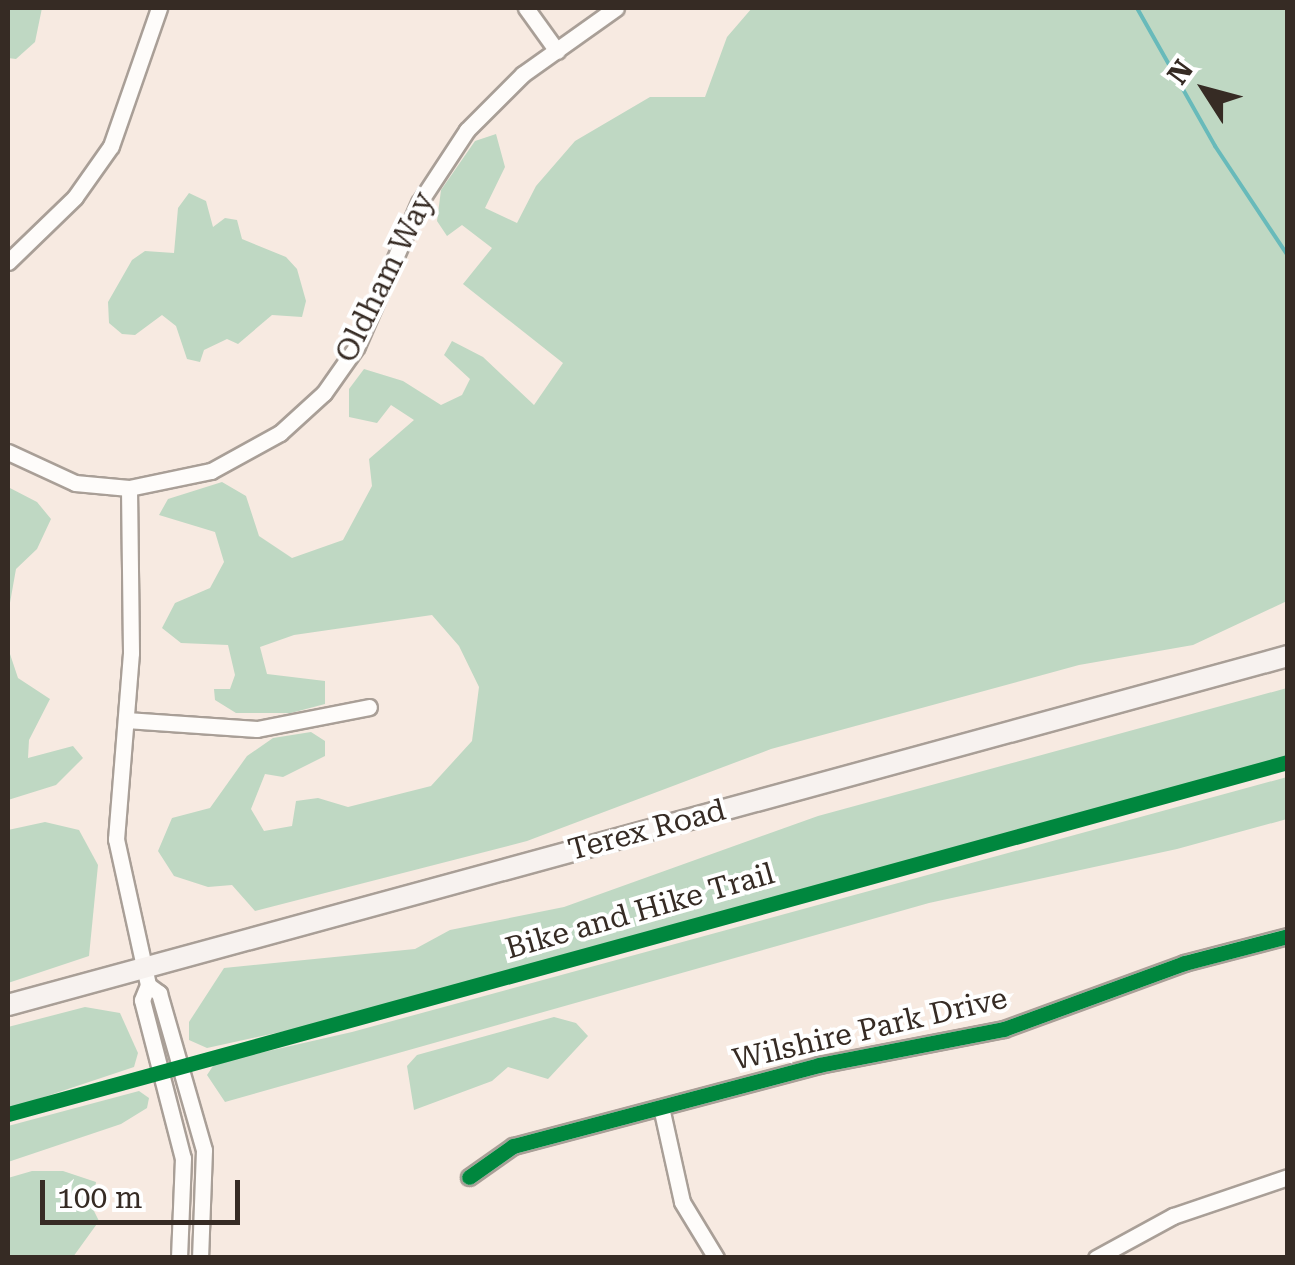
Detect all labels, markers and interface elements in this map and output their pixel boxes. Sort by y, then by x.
north arrow [1155,40,1255,140]
text: N [1161,54,1200,90]
street label: Oldham Way [328,186,442,368]
street label: Terex Road [564,792,730,868]
street label: Bike and Hike Trail [501,855,779,967]
street label: Wilshire Park Drive [729,980,1011,1078]
scale bar [45,1160,245,1222]
text: 100 m [57,1180,142,1215]

